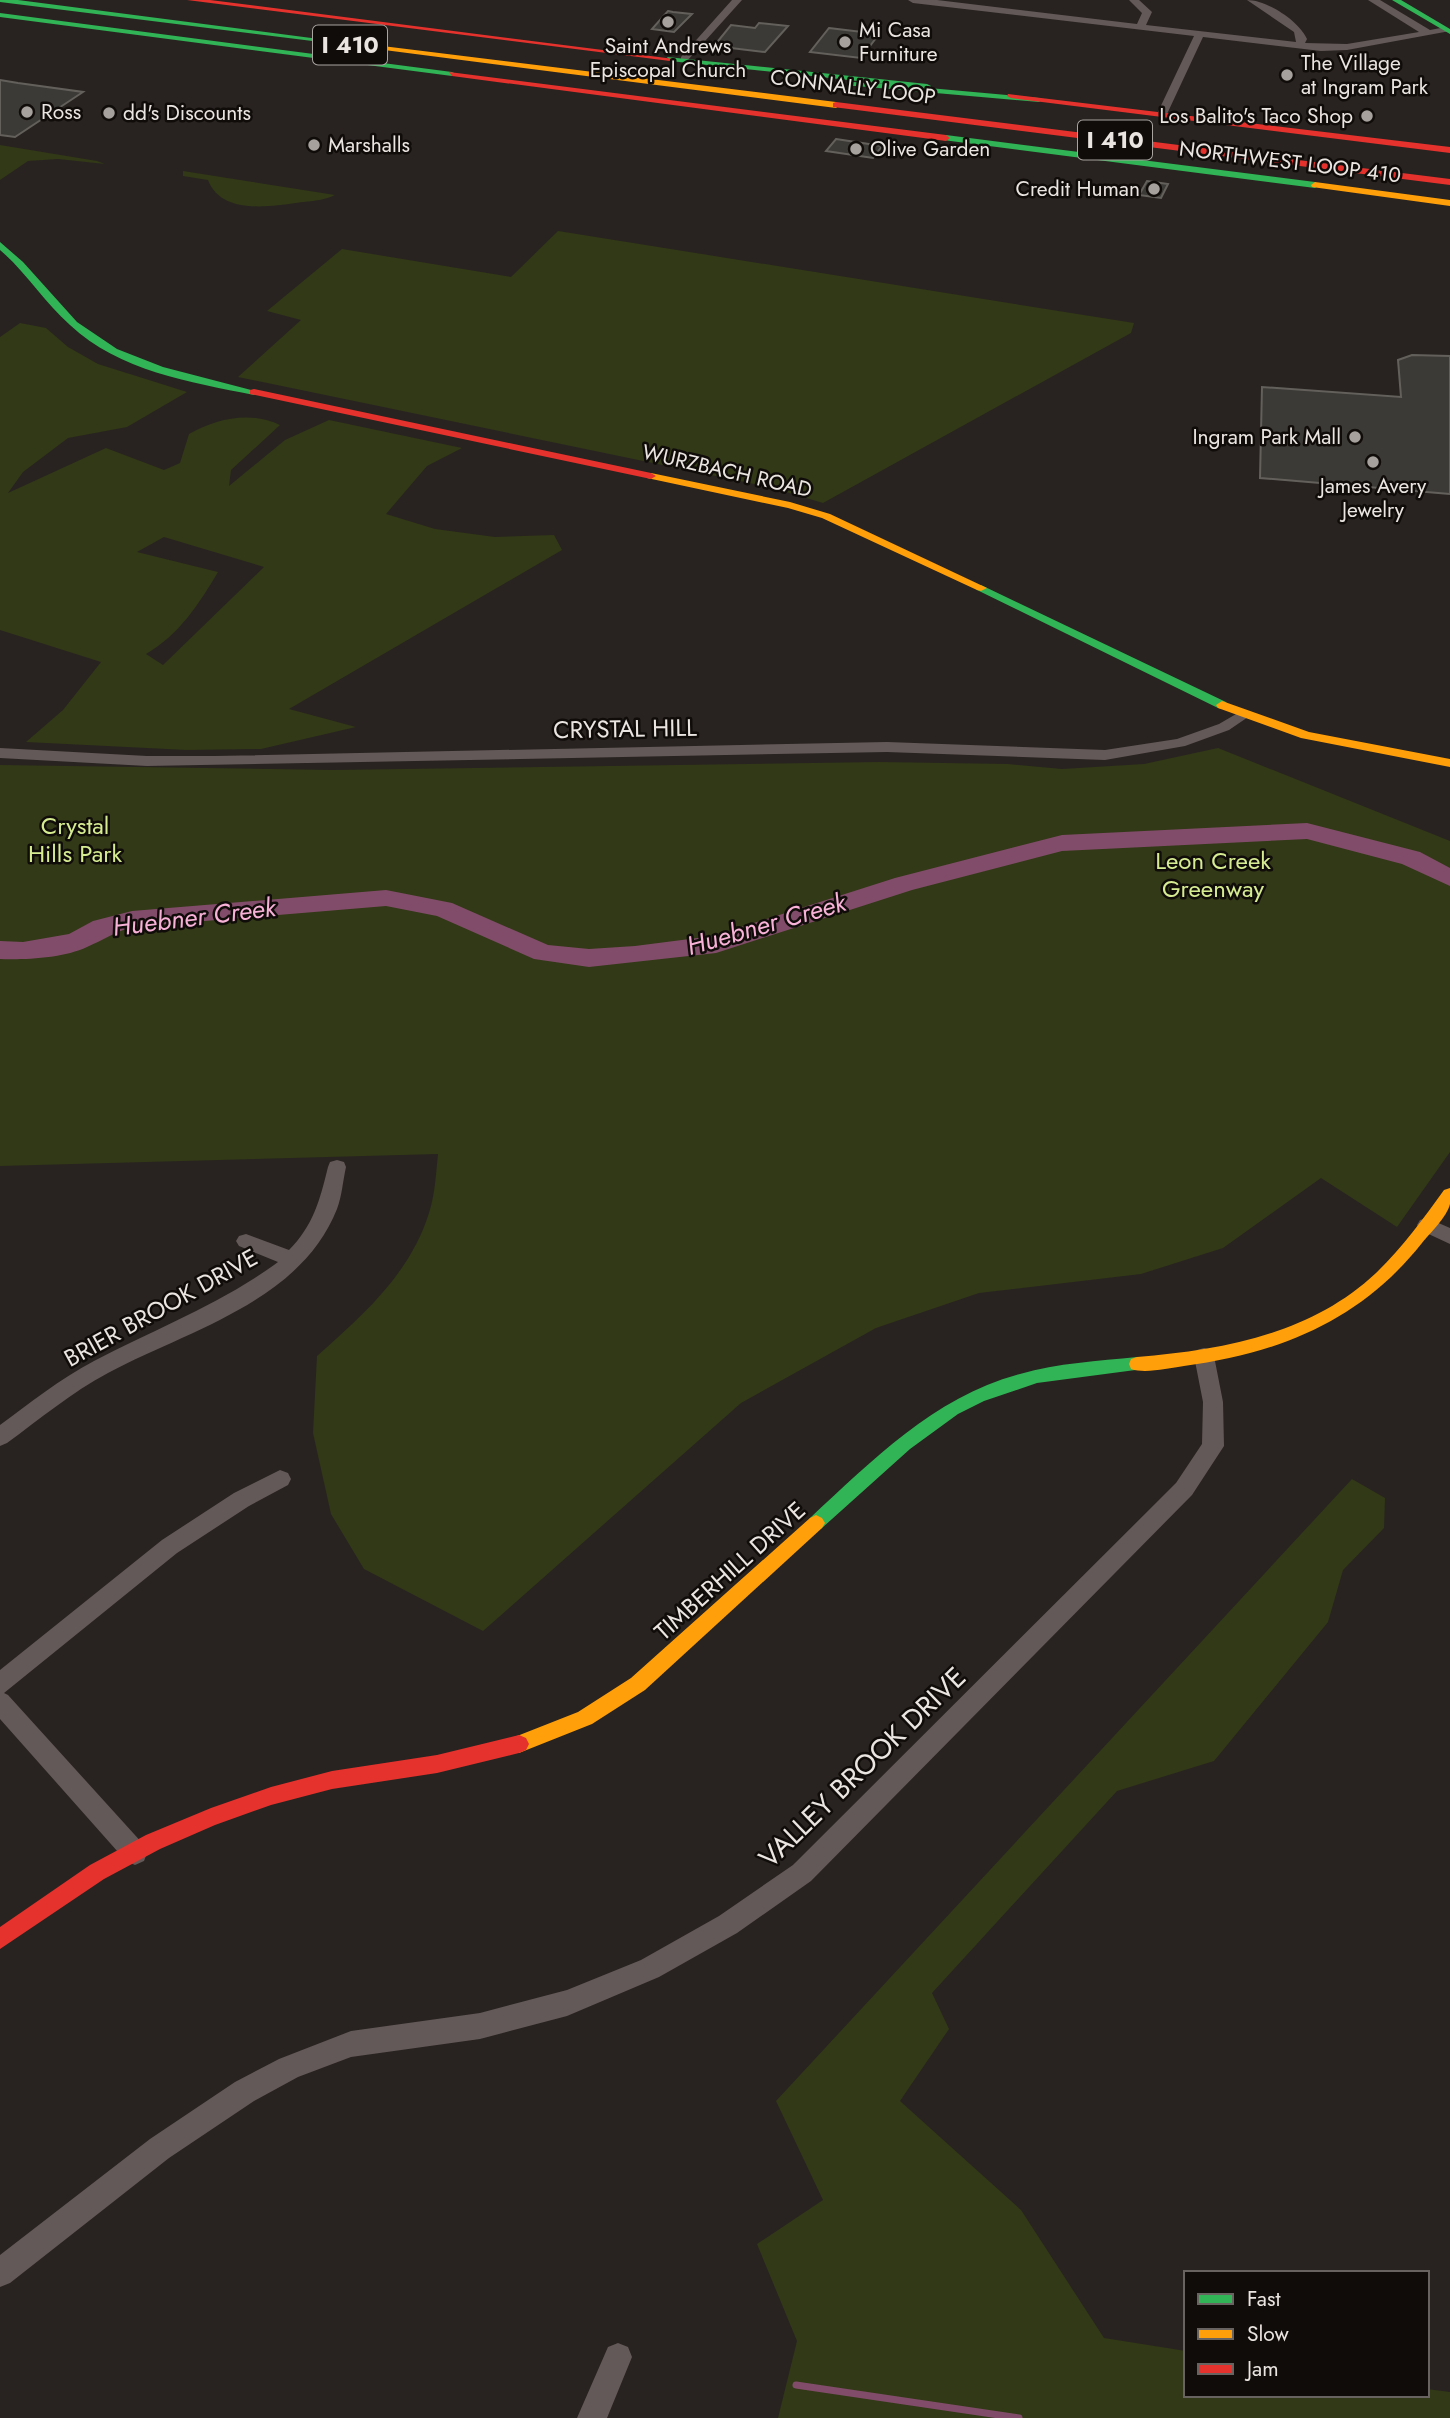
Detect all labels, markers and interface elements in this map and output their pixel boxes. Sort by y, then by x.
marker: Saint Andrews Episcopal Church [660,14,676,30]
place label: Mi Casa Furniture [859,15,938,69]
road number: I 410 [313,26,387,64]
place label: Saint Andrews Episcopal Church [590,31,746,85]
marker: Mi Casa Furniture [837,34,853,50]
place label: The Village at Ingram Park [1301,48,1429,102]
street label: CONNALLY LOOP [769,62,937,112]
marker: The Village at Ingram Park [1279,67,1295,83]
place label: Ross [41,97,81,127]
place label: dd's Discounts [123,98,251,128]
place label: Los Balito's Taco Shop [1159,101,1353,131]
marker: Ross [19,104,35,120]
marker: dd's Discounts [101,105,117,121]
marker: Los Balito's Taco Shop [1359,108,1375,124]
road number: I 410 [1078,120,1152,160]
place label: Marshalls [328,130,410,160]
street label: NORTHWEST LOOP 410 [1177,133,1403,191]
place label: Olive Garden [870,134,990,164]
marker: Marshalls [306,137,322,153]
marker: Olive Garden [848,141,864,157]
place label: Credit Human [1016,174,1140,204]
marker: Credit Human [1146,181,1162,197]
place label: Ingram Park Mall [1192,422,1341,452]
marker: Ingram Park Mall [1347,429,1363,445]
street label: WURZBACH ROAD [639,437,815,505]
marker: James Avery Jewelry [1365,454,1381,470]
place label: James Avery Jewelry [1317,471,1427,525]
street label: CRYSTAL HILL [553,710,697,747]
park label: Crystal Hills Park [28,808,122,871]
park label: Leon Creek Greenway [1155,843,1271,906]
water label: Huebner Creek [682,883,852,965]
water label: Huebner Creek [110,888,280,946]
street label: BRIER BROOK DRIVE [57,1240,264,1375]
street label: TIMBERHILL DRIVE [646,1493,813,1648]
street label: VALLEY BROOK DRIVE [750,1657,975,1877]
legend [1184,2271,1429,2397]
text: Fast [1247,2284,1280,2314]
text: Slow [1247,2319,1289,2349]
text: Jam [1244,2354,1279,2384]

